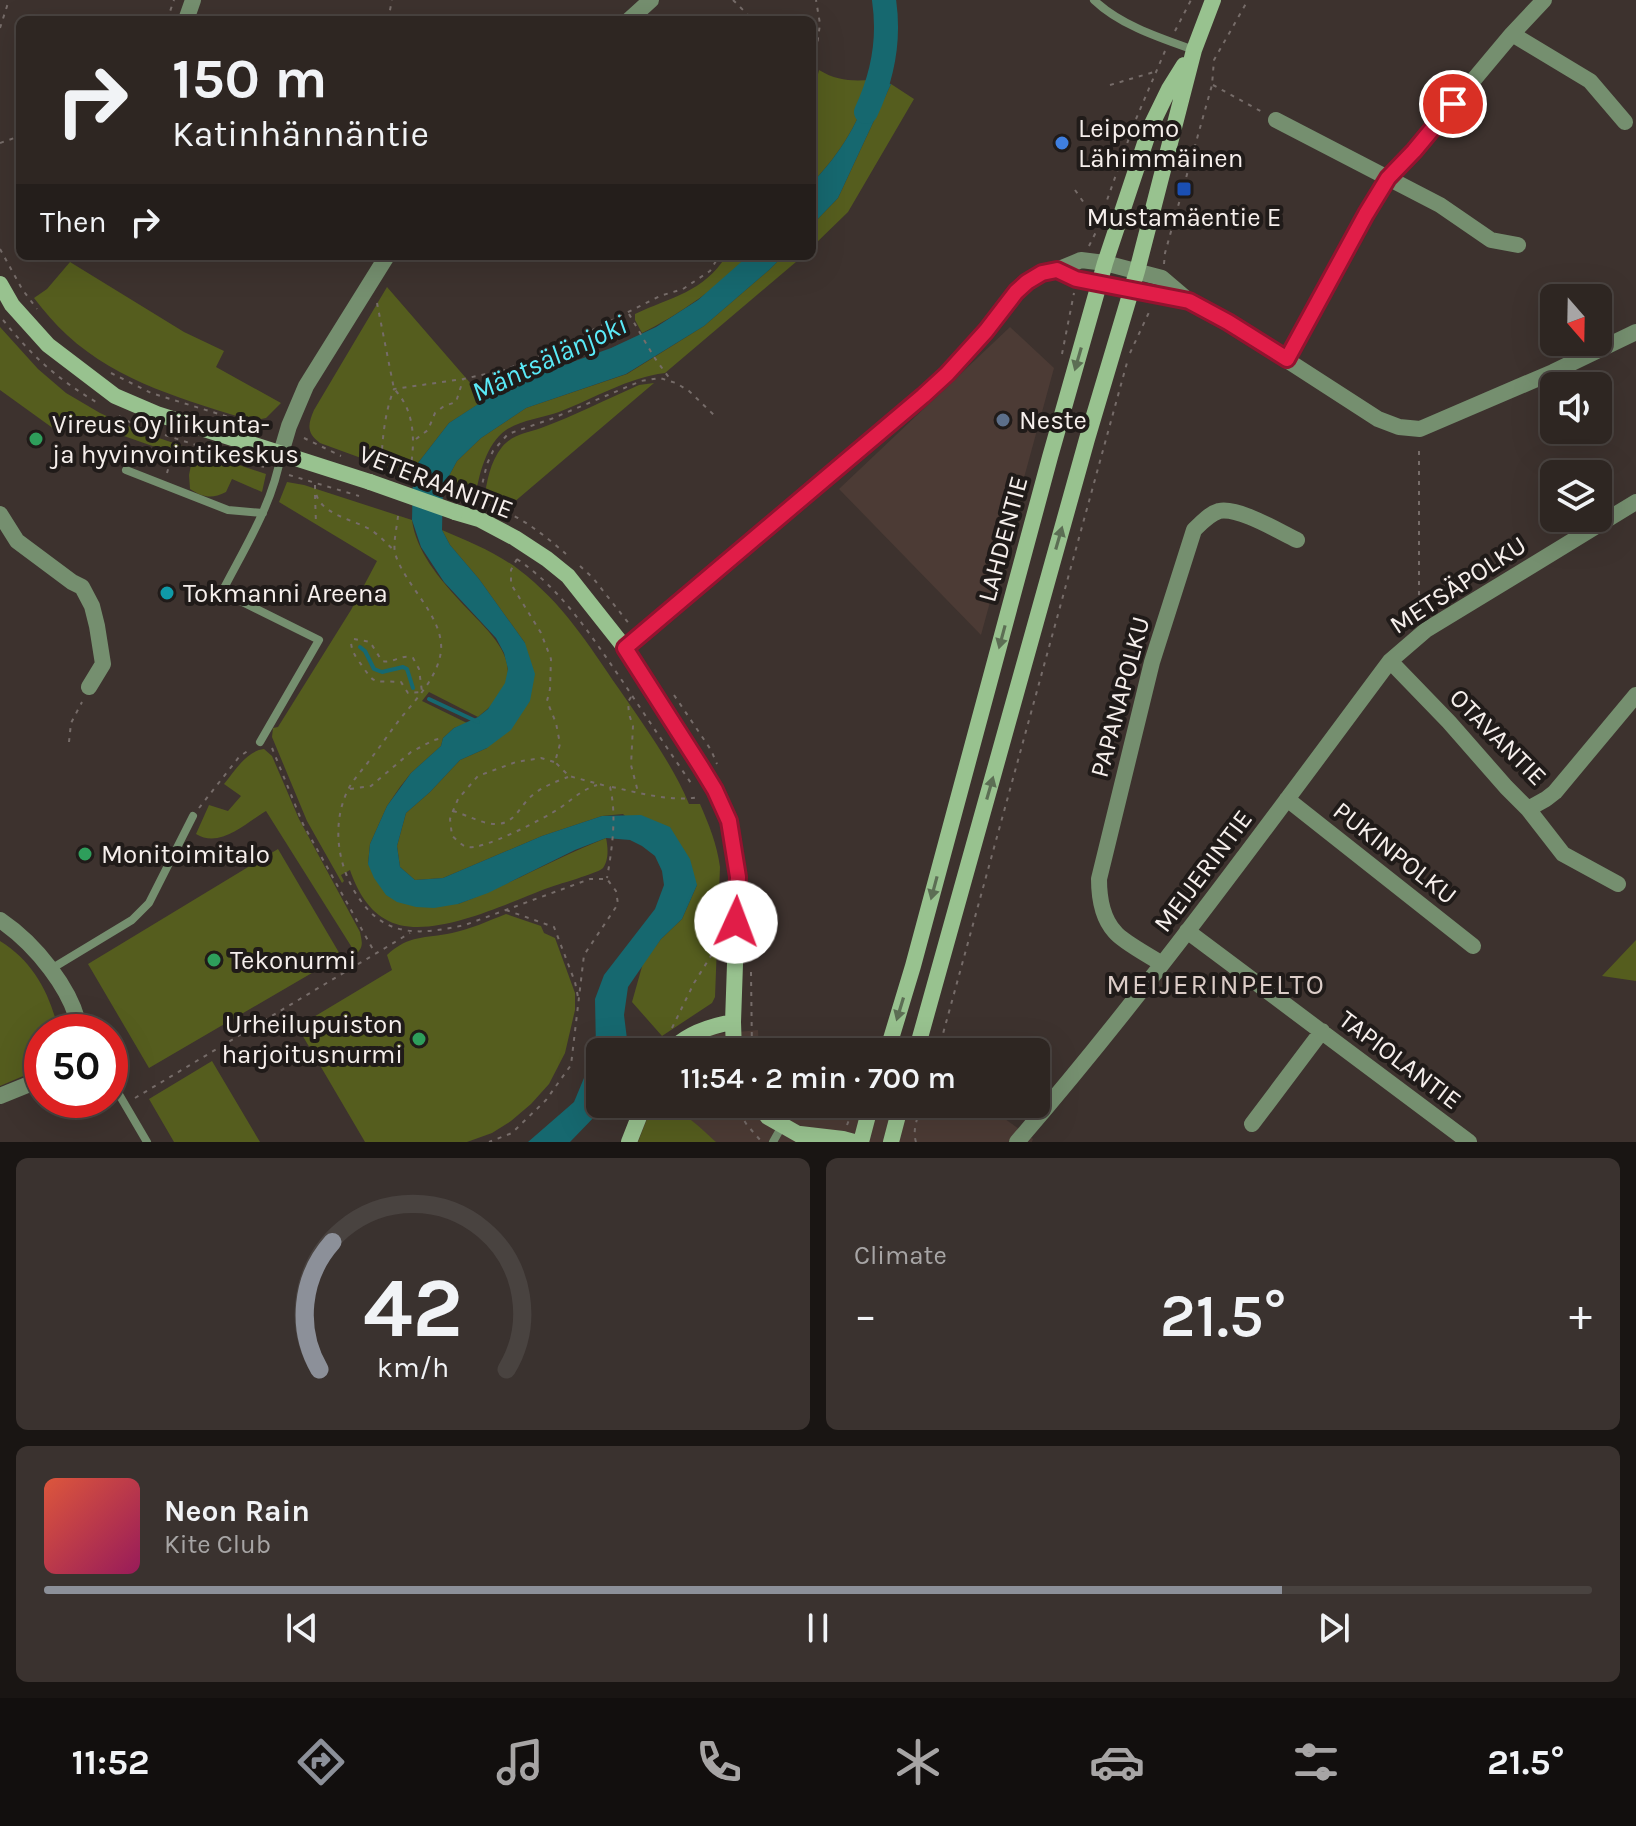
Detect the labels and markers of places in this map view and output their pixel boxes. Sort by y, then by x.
pin [1419,70,1487,138]
place label: Leipomo Lähimmäinen [1078,113,1243,174]
marker: Leipomo Lähimmäinen [1053,134,1071,152]
marker: Mustamäentie E [1175,180,1193,198]
place label: Mustamäentie E [1087,202,1281,233]
place label: Neste [1019,405,1087,436]
place label: Vireus Oy liikunta- ja hyvinvointikeskus [49,409,299,470]
marker: Neste [994,411,1012,429]
marker: Vireus Oy liikunta- ja hyvinvointikeskus [27,430,45,448]
place label: Tokmanni Areena [183,578,388,609]
marker: Tokmanni Areena [158,584,176,602]
place label: Monitoimitalo [101,839,270,870]
marker: Monitoimitalo [76,845,94,863]
place label: Tekonurmi [230,945,356,976]
marker: Tekonurmi [205,951,223,969]
place label: Urheilupuiston harjoitusnurmi [221,1009,403,1070]
marker: Urheilupuiston harjoitusnurmi [410,1030,428,1048]

